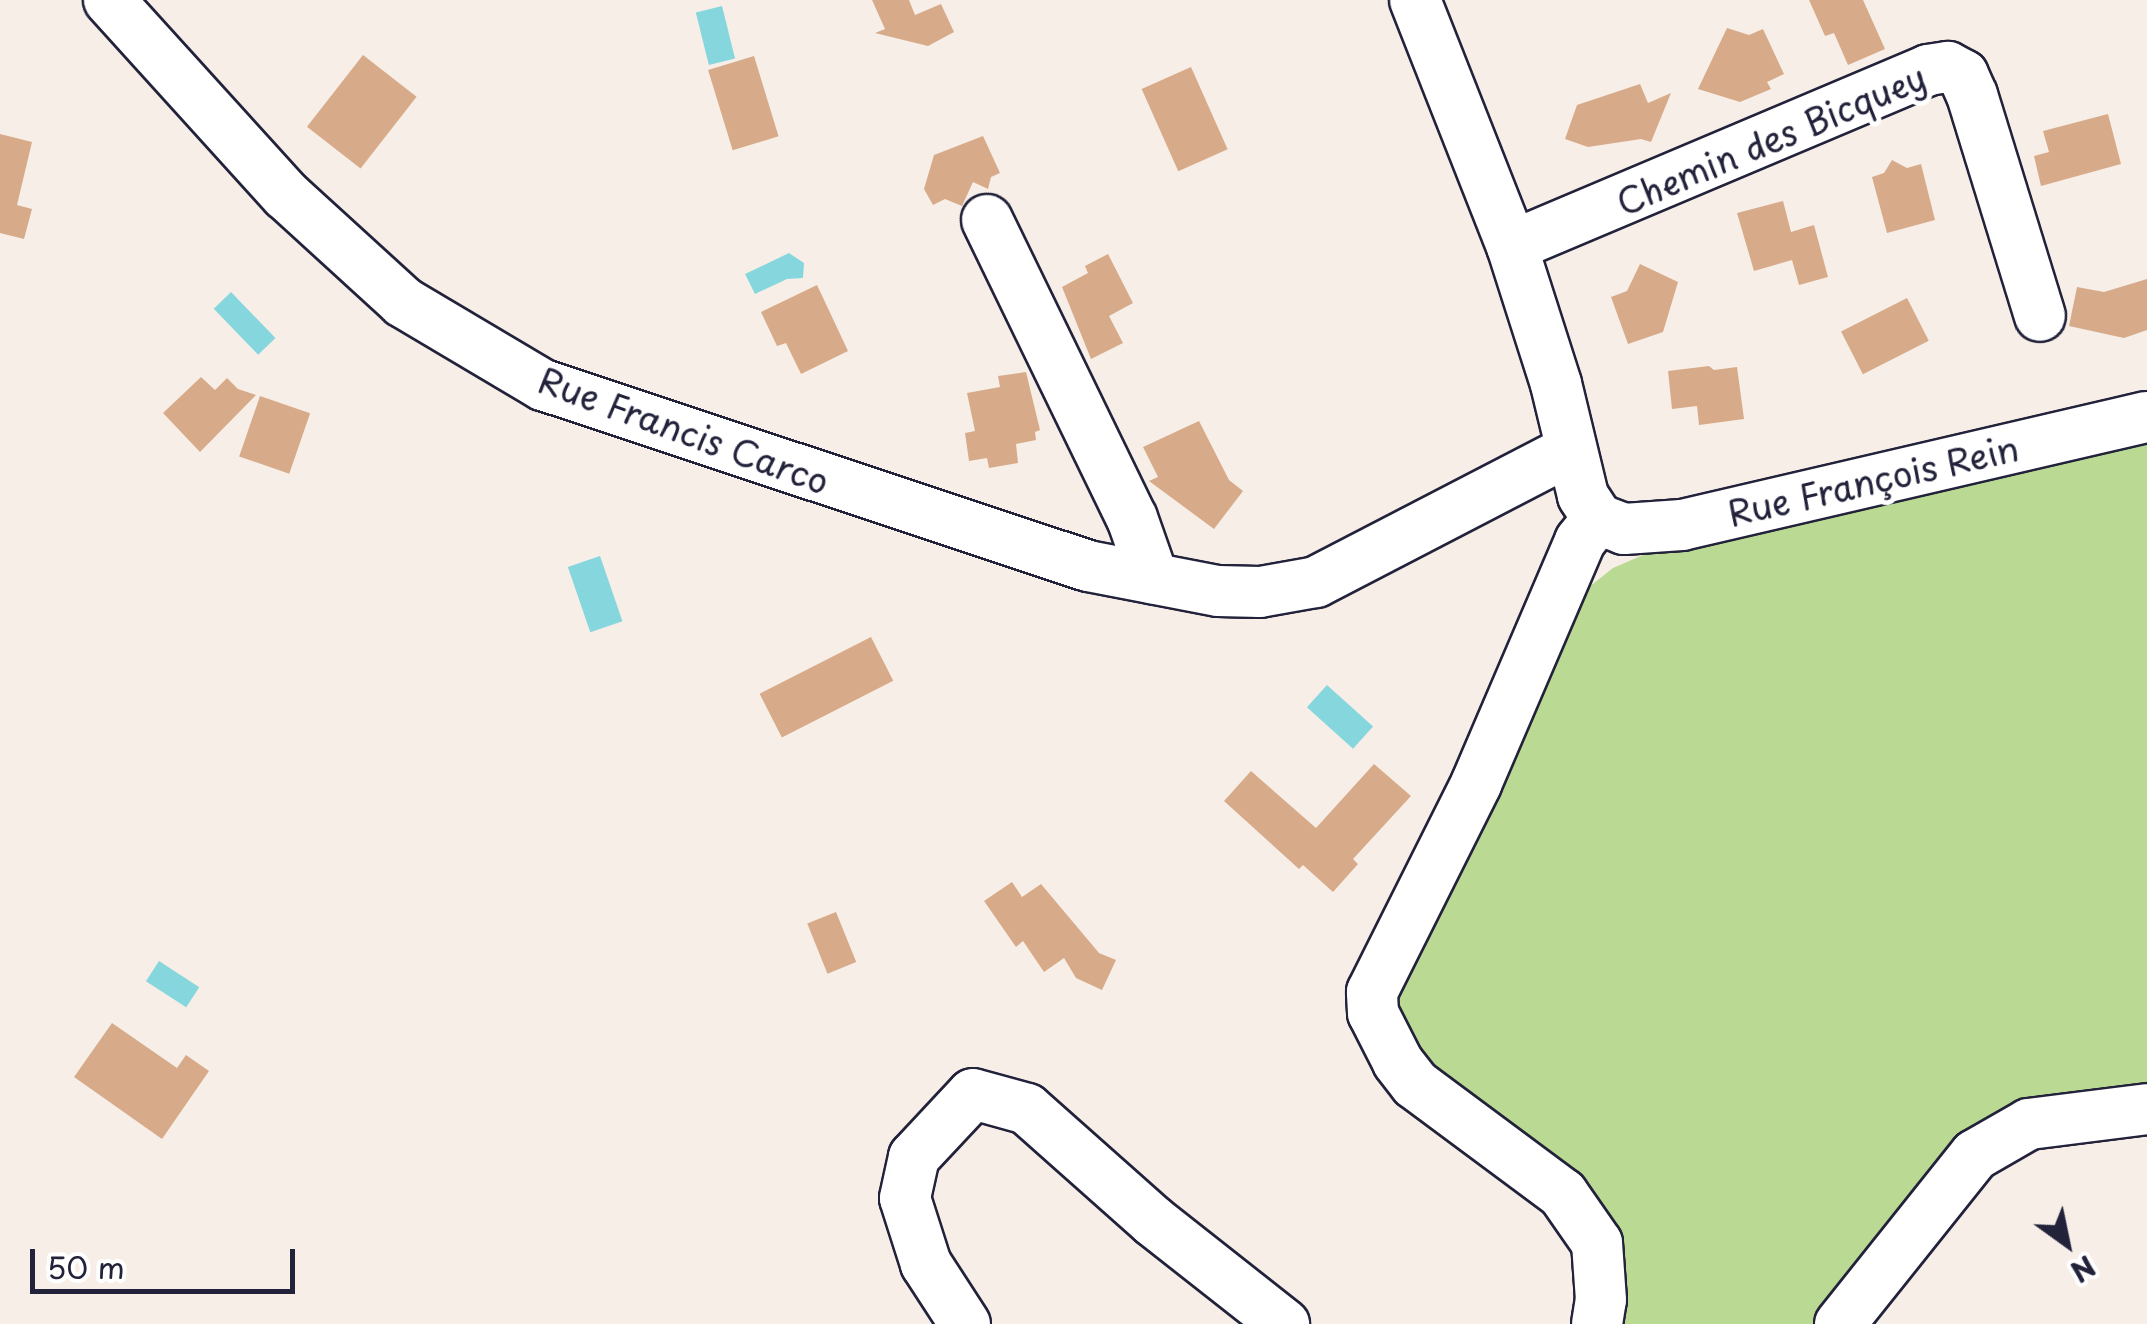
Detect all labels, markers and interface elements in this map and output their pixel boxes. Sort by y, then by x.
street label: Chemin des Bicquey [1609,54,1933,224]
street label: Rue Francis Carco [530,357,838,503]
street label: Rue François Rein [1721,426,2025,534]
north arrow [2017,1194,2117,1294]
scale bar [35,1229,300,1291]
text: 50 m [47,1244,125,1289]
text: N [2063,1246,2105,1294]

